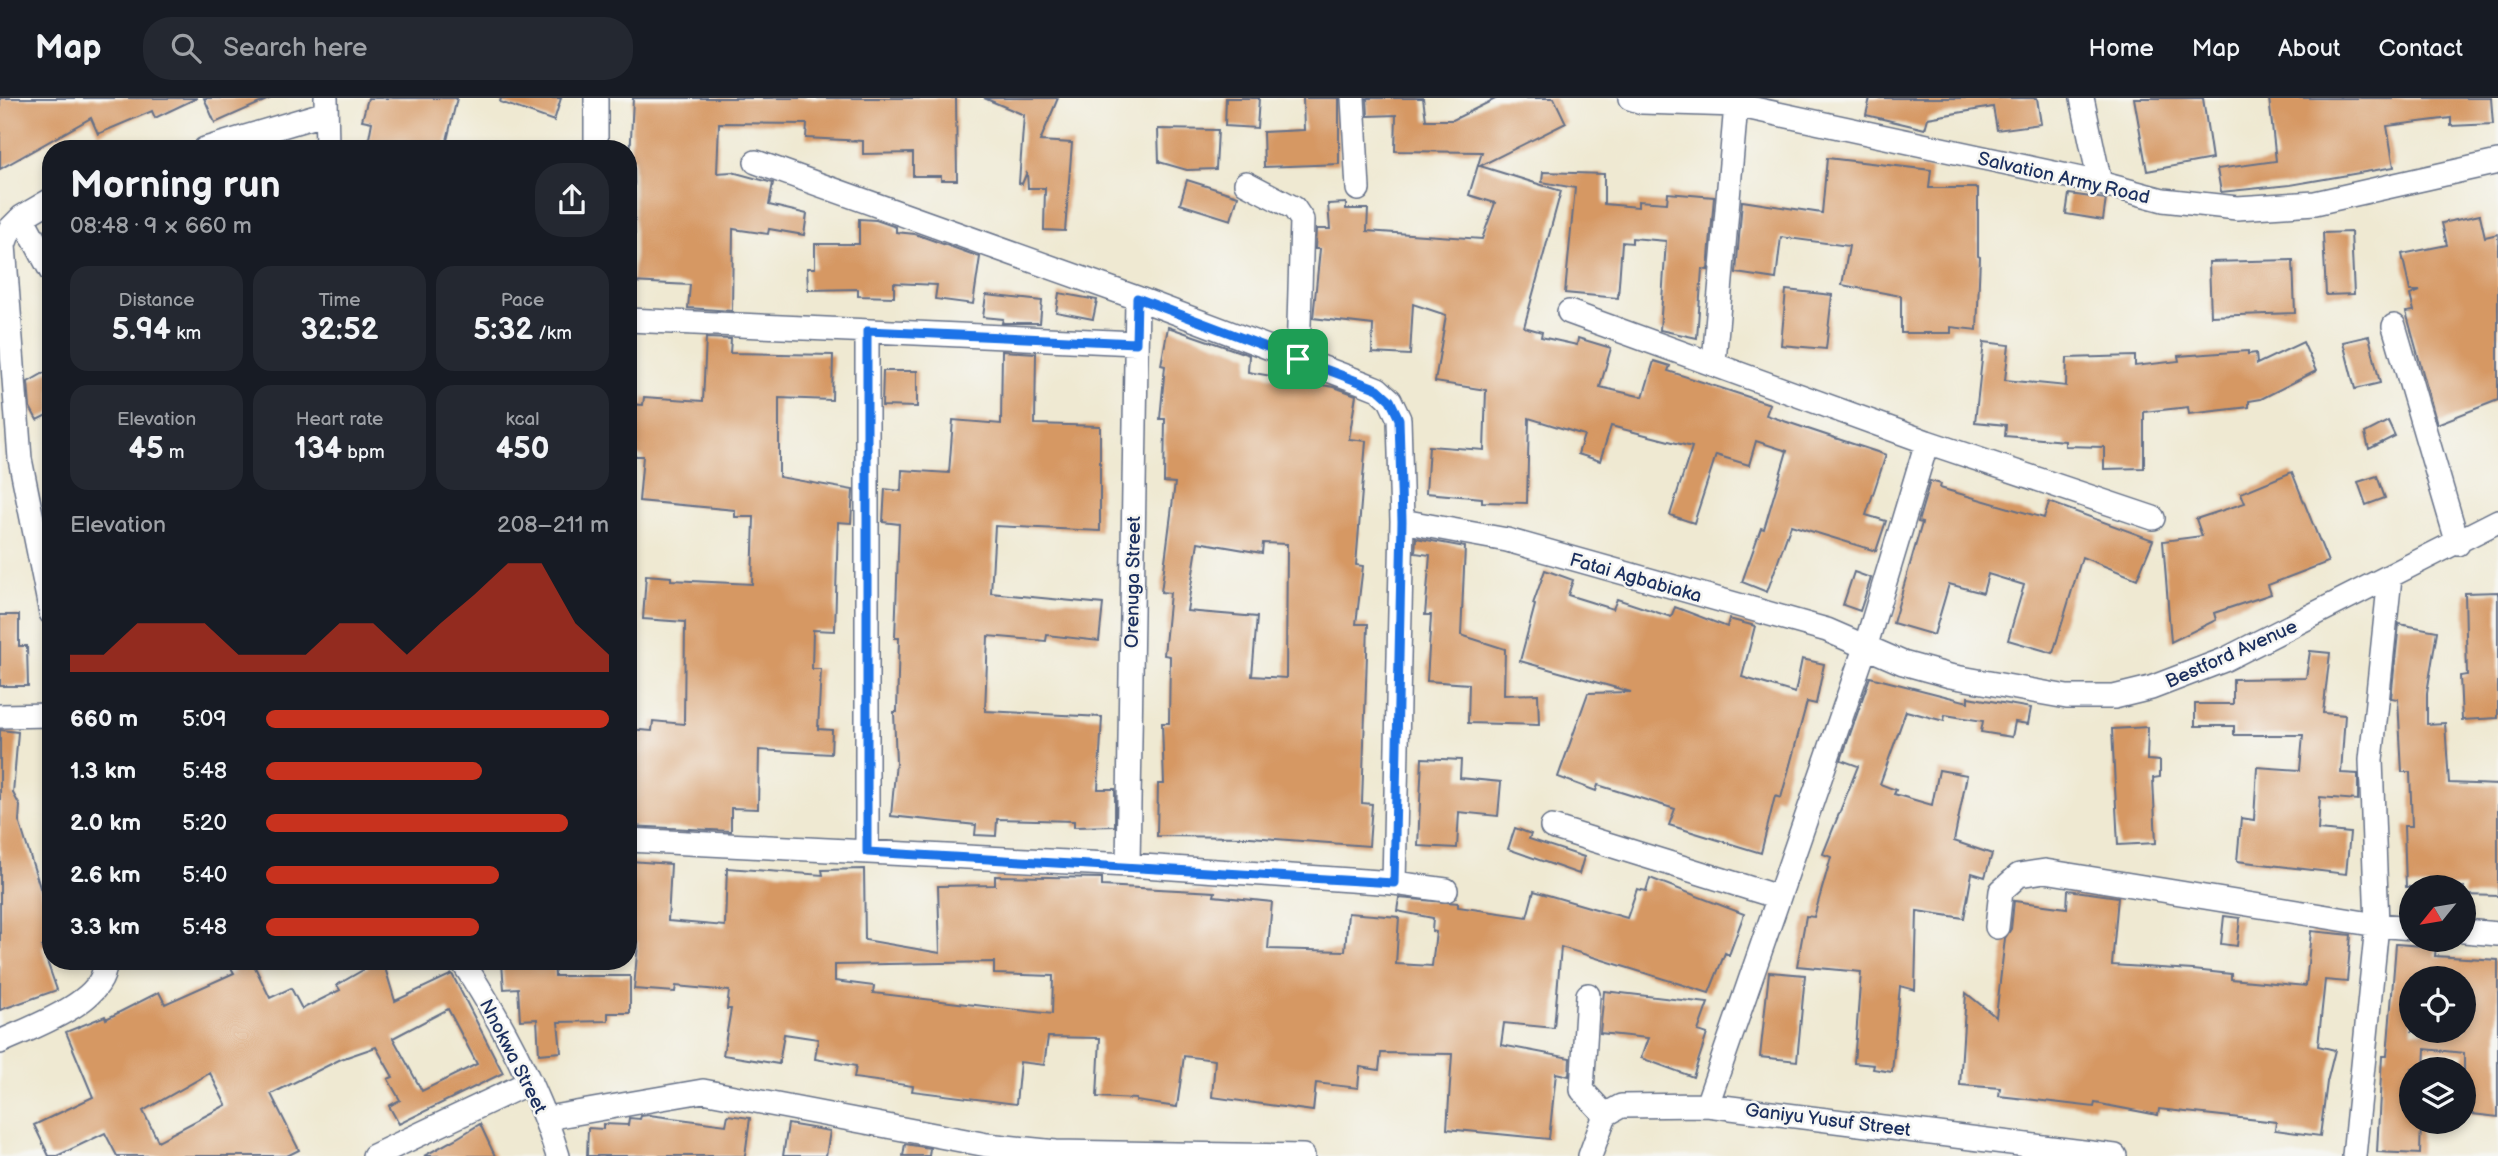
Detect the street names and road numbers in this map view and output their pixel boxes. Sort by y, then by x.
street label: Salvation Army Road [1975,147,2152,209]
street label: Orenuga Street [1121,516,1146,648]
street label: Fatai Agbabiaka [1567,549,1704,608]
street label: Bestford Avenue [2162,615,2301,694]
street label: Nnokwa Street [474,996,551,1118]
street label: Ganiyu Yusuf Street [1744,1099,1912,1142]

